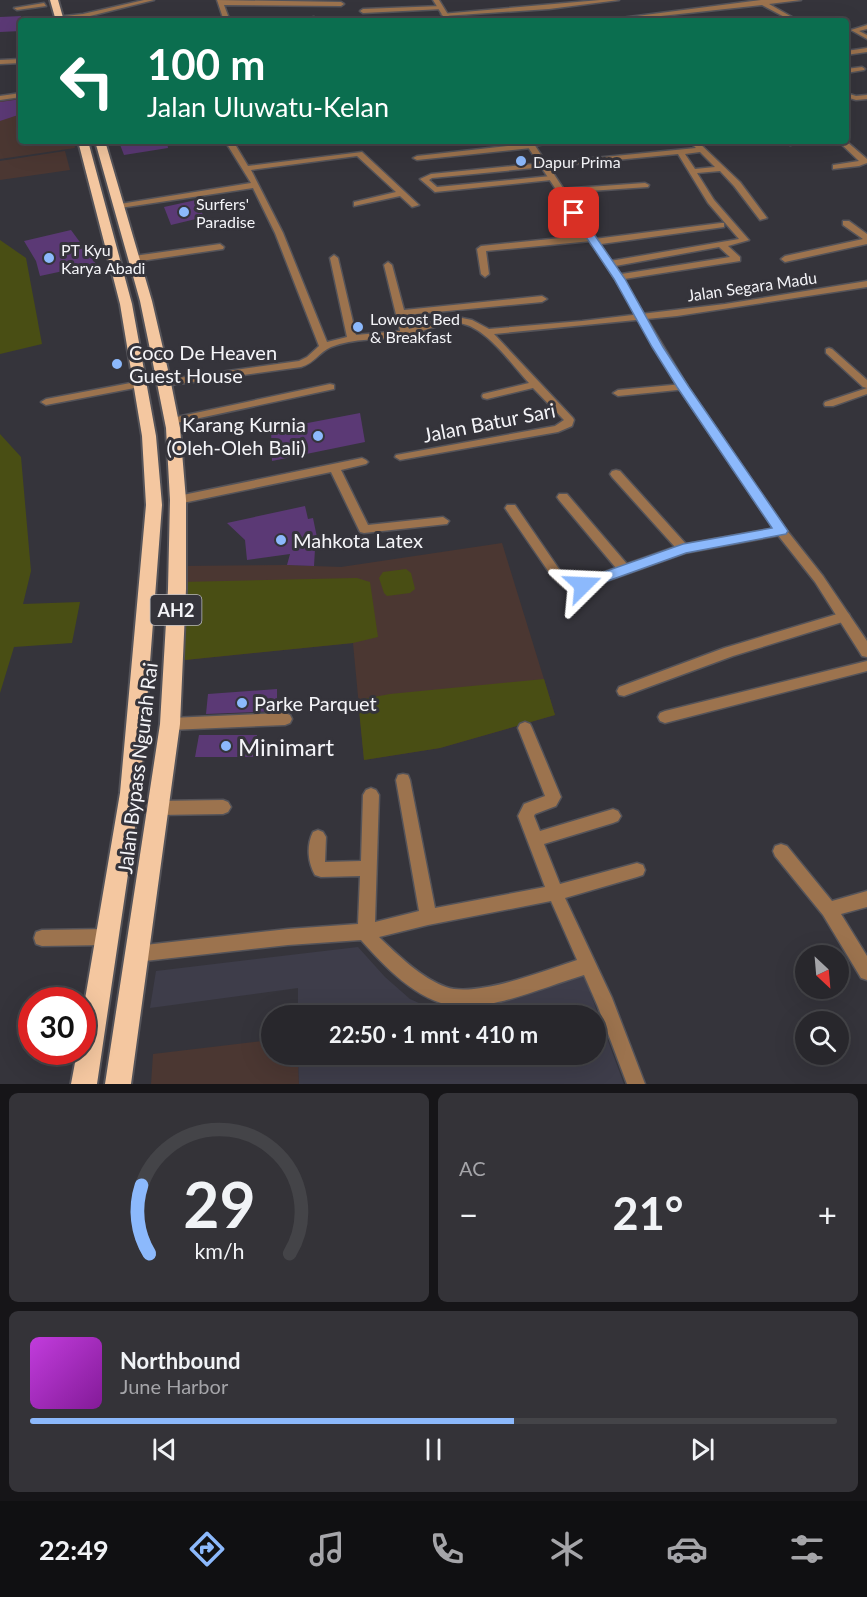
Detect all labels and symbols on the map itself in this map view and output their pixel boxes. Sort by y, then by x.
place label: Dapur Prima [533,152,621,171]
marker: Dapur Prima [514,154,528,168]
pin [548,187,599,238]
place label: Surfers' Paradise [196,194,255,231]
marker: Surfers' Paradise [177,205,191,219]
place label: PT Kyu Karya Abadi [61,240,145,277]
marker: PT Kyu Karya Abadi [42,251,56,265]
street label: Jalan Segara Madu [686,267,818,305]
place label: Lowcost Bed & Breakfast [370,309,460,346]
marker: Lowcost Bed & Breakfast [351,320,365,334]
place label: Coco De Heaven Guest House [129,340,277,387]
marker: Coco De Heaven Guest House [110,357,124,371]
street label: Jalan Batur Sari [421,397,557,447]
place label: Karang Kurnia (Oleh-Oleh Bali) [166,412,306,459]
marker: Karang Kurnia (Oleh-Oleh Bali) [311,429,325,443]
place label: Mahkota Latex [293,528,423,552]
marker: Mahkota Latex [274,533,288,547]
position arrow [551,553,615,617]
road number: AH2 [150,595,201,625]
street label: Jalan Bypass Ngurah Rai [112,661,162,875]
place label: Parke Parquet [254,691,377,715]
marker: Parke Parquet [235,696,249,710]
place label: Minimart [238,732,334,761]
marker: Minimart [219,739,233,753]
north arrow [795,945,849,999]
speed limit sign: 30 [18,987,96,1065]

